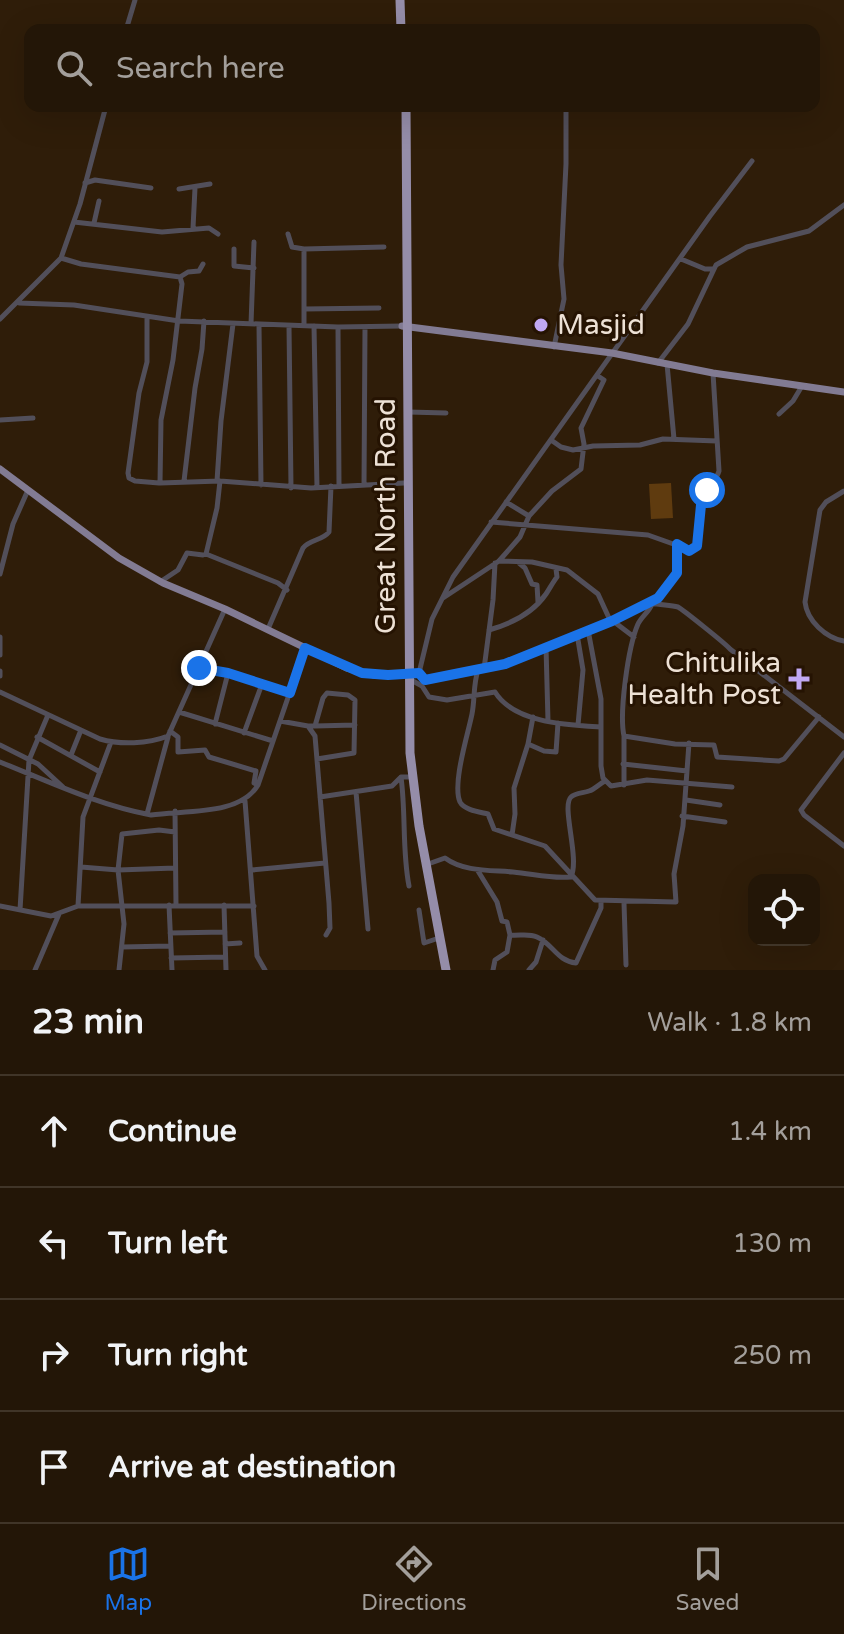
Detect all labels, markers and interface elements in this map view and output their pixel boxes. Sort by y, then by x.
search box [24,24,820,112]
icon: search [52,46,96,90]
text: Search here [116,50,285,87]
place label: Masjid [557,308,645,342]
marker: Masjid [532,316,550,334]
street label: Great North Road [369,398,403,634]
route start [689,472,725,508]
place label: Chitulika Health Post [627,646,781,712]
route end [181,650,217,686]
marker: Chitulika Health Post [788,668,810,690]
map controls [748,874,820,946]
button: locate [748,874,820,946]
text: 23 min [32,1002,144,1043]
text: Walk · 1.8 km [647,1007,812,1038]
icon: ahead [32,1109,76,1153]
text: Continue [108,1113,237,1150]
text: 1.4 km [728,1116,812,1147]
icon: left [32,1221,76,1265]
text: Turn left [108,1225,227,1262]
text: 130 m [732,1228,812,1259]
icon: right [32,1333,76,1377]
text: Turn right [108,1337,248,1374]
text: 250 m [732,1340,812,1371]
icon: arrive [32,1445,76,1489]
text: Arrive at destination [108,1449,396,1486]
tab: Map [105,1542,152,1616]
tab: Directions [361,1542,467,1616]
tab: Saved [676,1542,739,1616]

